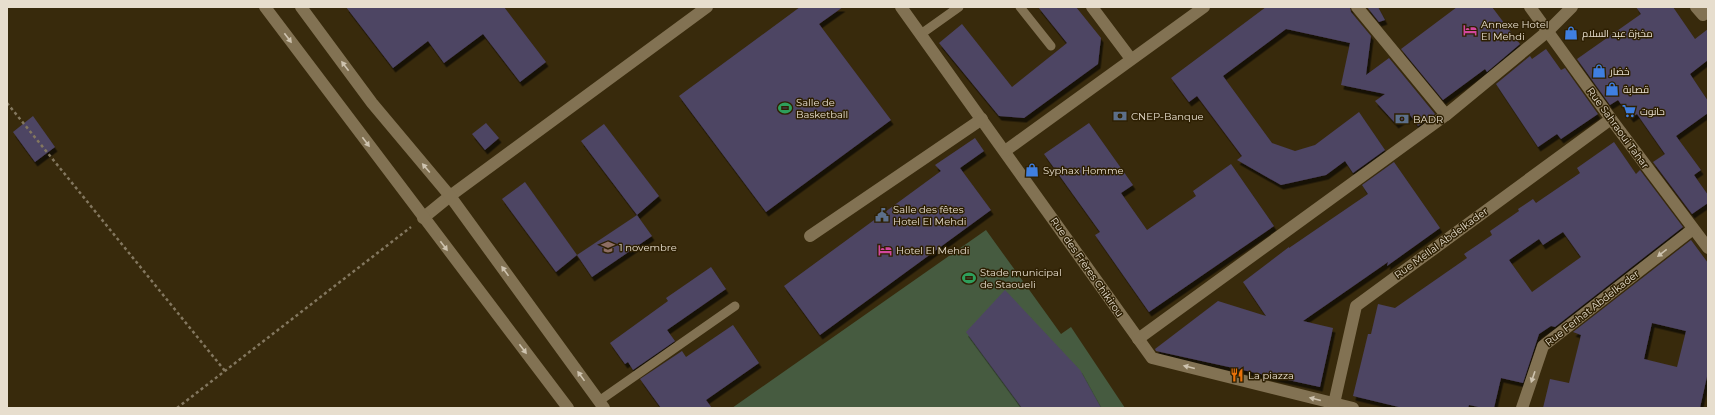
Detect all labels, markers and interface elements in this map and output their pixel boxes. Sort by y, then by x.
place label: Annexe Hotel El Mehdi [1481,18,1548,43]
hotel icon: Annexe Hotel El Mehdi [1462,22,1478,38]
shop icon: مخبزة عبد السلام [1563,25,1579,41]
place label: مخبزة عبد السلام [1582,27,1653,41]
one-way arrow [284,33,292,43]
one-way arrow [341,61,349,72]
shop icon: خضار [1591,63,1607,79]
place label: خضار [1609,65,1630,78]
shop icon: قصابة [1604,81,1620,97]
place label: قصابة [1623,83,1649,96]
street label: Rue Sahraoui Tahar [1584,85,1652,171]
place label: Salle de Basketball [796,96,848,121]
sports icon: Salle de Basketball [777,100,793,116]
supermarket icon: حانوت [1621,103,1637,119]
place label: حانوت [1640,105,1665,118]
bank icon: CNEP-Banque [1112,108,1128,124]
place label: CNEP-Banque [1131,110,1204,123]
bank icon: BADR [1394,111,1410,127]
place label: BADR [1413,113,1443,126]
one-way arrow [362,136,371,147]
one-way arrow [422,162,431,173]
shop icon: Syphax Homme [1024,162,1040,178]
place label: Syphax Homme [1043,164,1124,177]
place label: Salle des fêtes Hotel El Mehdi [893,203,966,228]
street label: Rue Mellal Abdelkader [1392,205,1490,281]
public building icon: Salle des fêtes Hotel El Mehdi [874,207,890,223]
street label: Rue des Frères Chikirou [1048,215,1126,319]
school or university icon: 1 novembre [600,239,616,255]
one-way arrow [440,240,449,251]
place label: 1 novembre [619,241,677,254]
hotel icon: Hotel El Mehdi [877,242,893,258]
place label: Hotel El Mehdi [896,244,969,257]
one-way arrow [1656,248,1667,257]
one-way arrow [501,266,509,277]
place label: Stade municipal de Staoueli [980,266,1062,291]
street label: Rue Ferhat Abdelkader [1542,267,1642,349]
sports icon: Stade municipal de Staoueli [961,270,977,286]
one-way arrow [519,344,527,355]
one-way arrow [1182,364,1195,370]
restaurant icon: La piazza [1229,367,1245,383]
place label: La piazza [1248,369,1294,382]
one-way arrow [577,371,585,382]
one-way arrow [1530,371,1536,383]
one-way arrow [1309,396,1321,402]

